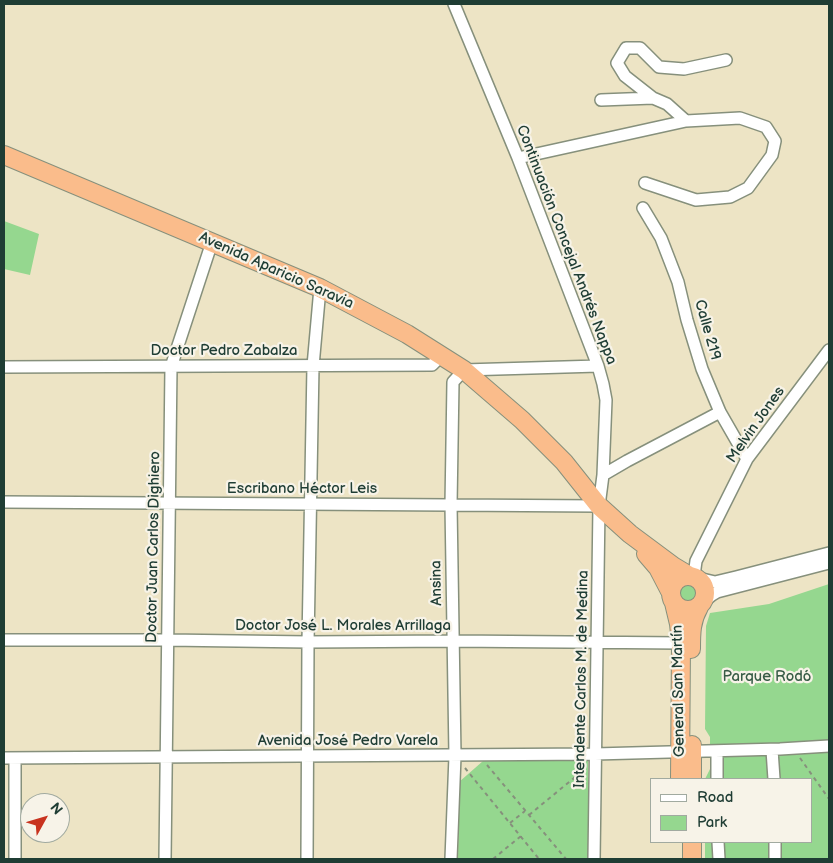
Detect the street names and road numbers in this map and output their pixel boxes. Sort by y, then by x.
street label: Continuación Concejal Andrés Nappa [512,123,620,367]
street label: Avenida Aparicio Saravia [196,229,356,313]
street label: Calle 219 [690,298,724,362]
street label: Doctor Pedro Zabalza [151,342,297,360]
street label: Melvin Jones [723,383,789,467]
street label: Doctor Juan Carlos Dighiero [143,451,165,643]
street label: Escribano Héctor Leis [227,480,377,498]
street label: Ansina [428,560,446,606]
street label: Intendente Carlos M. de Medina [571,570,593,788]
street label: Doctor José L. Morales Arrillaga [235,617,451,635]
street label: General San Martín [669,625,689,757]
street label: Avenida José Pedro Varela [258,732,438,750]

